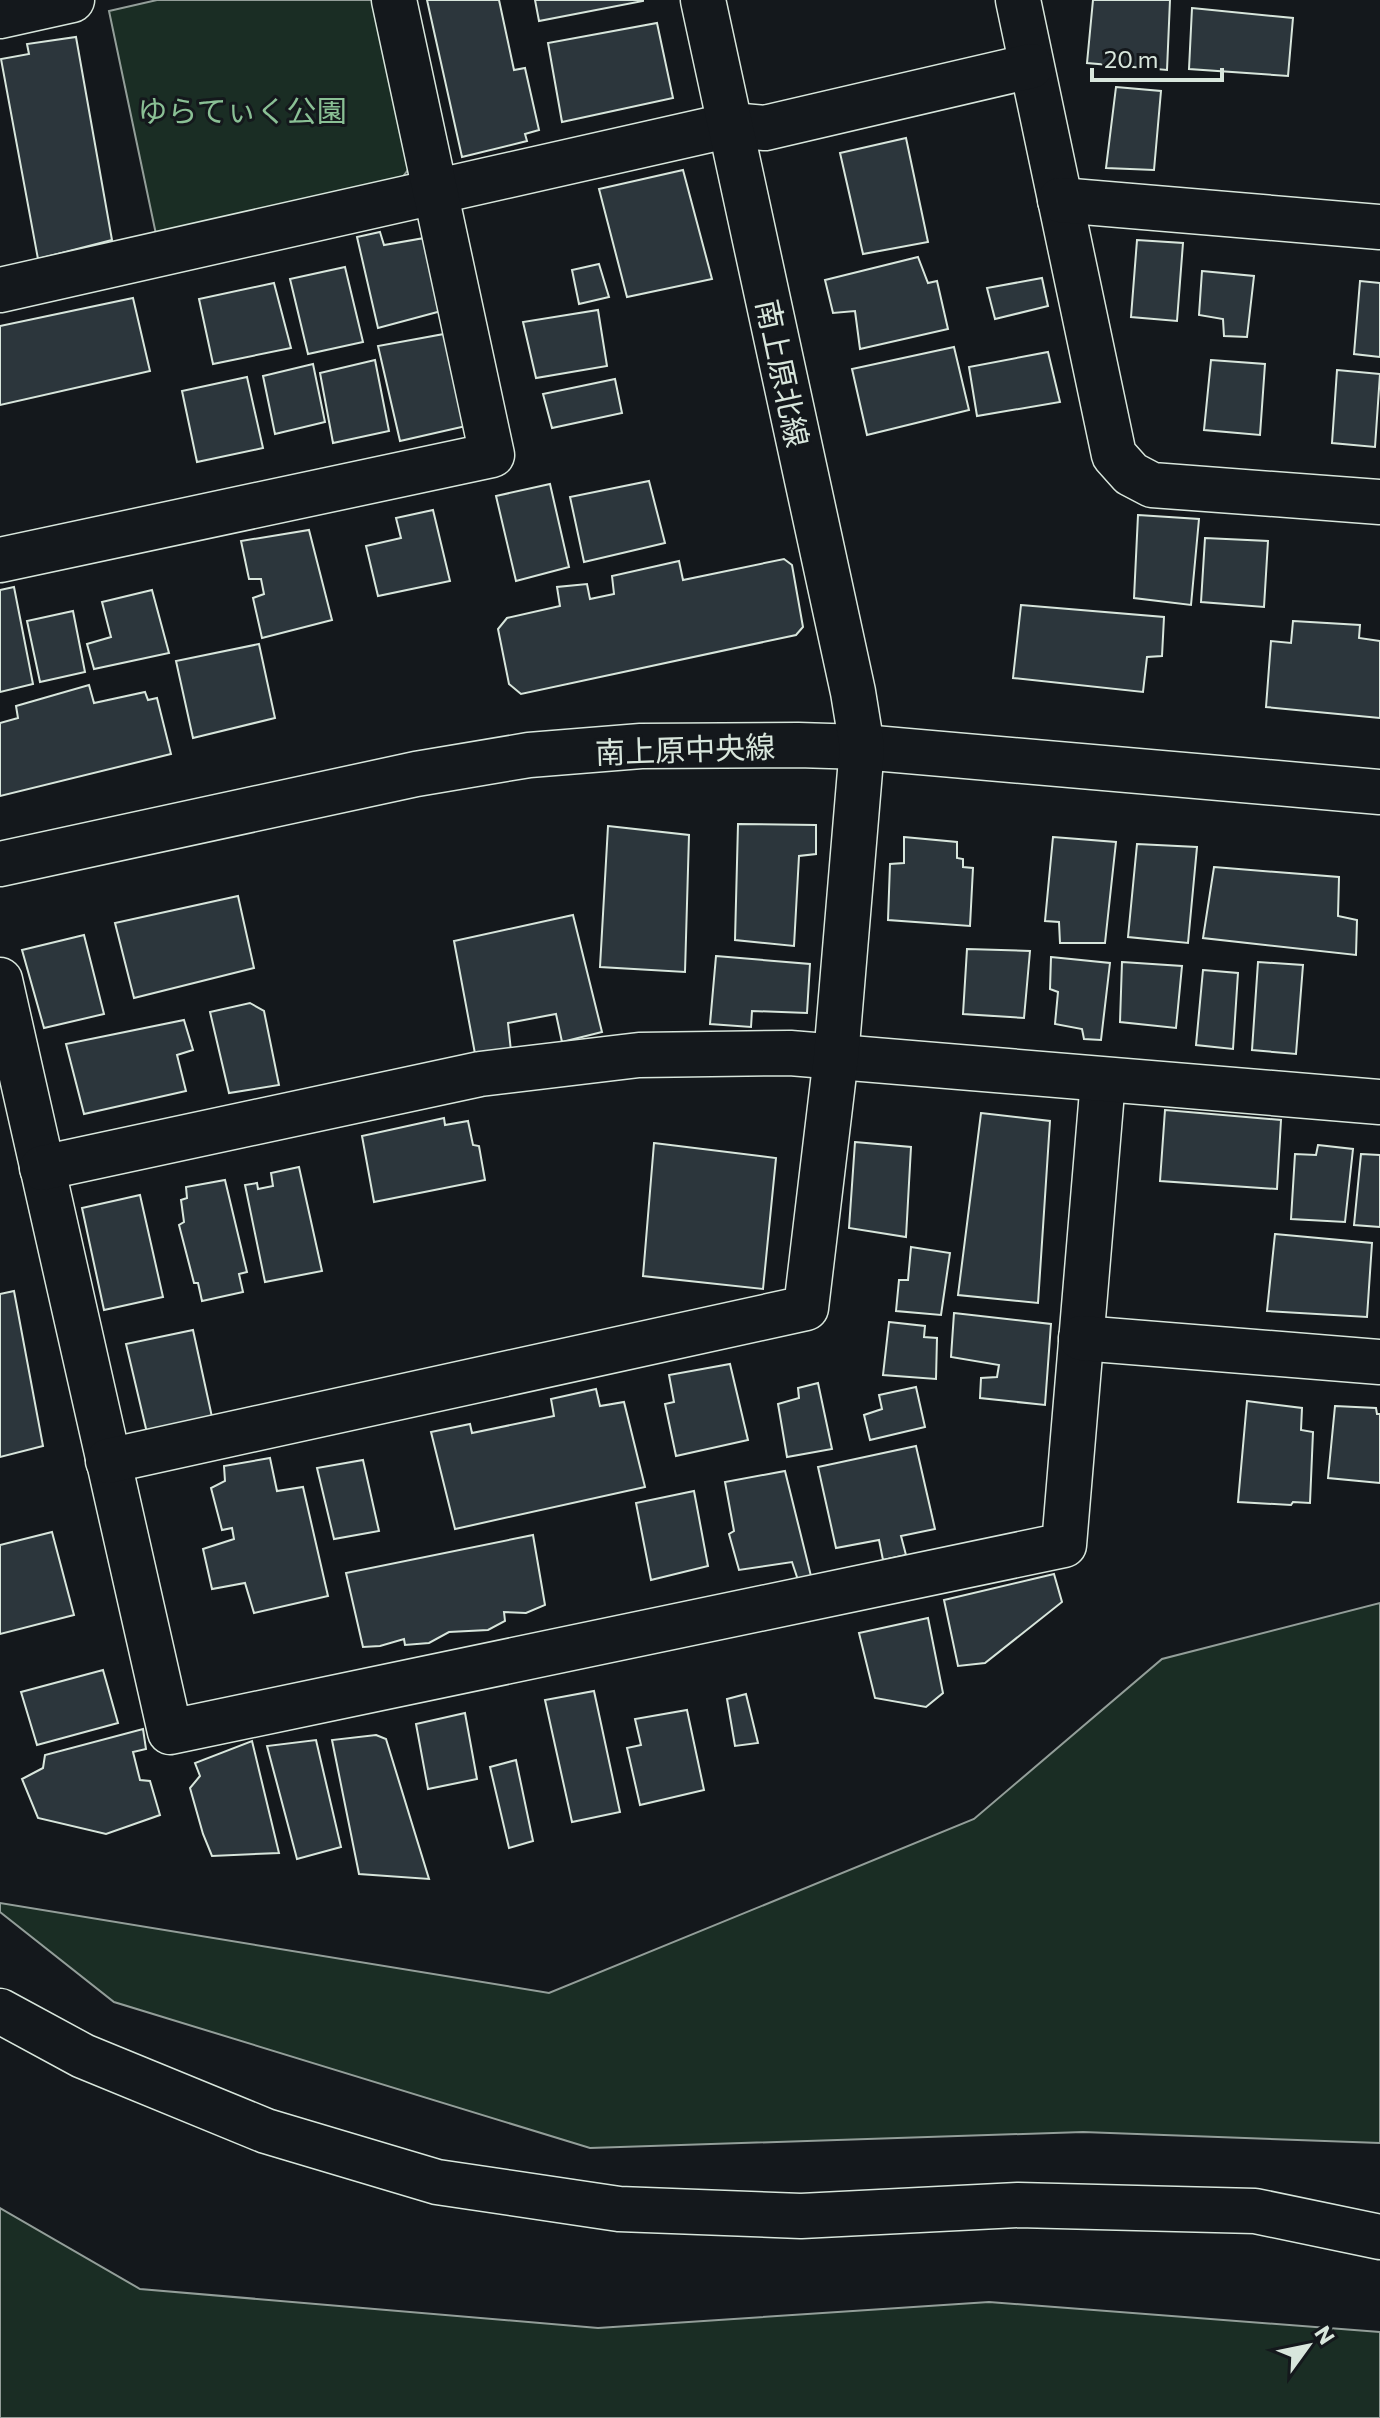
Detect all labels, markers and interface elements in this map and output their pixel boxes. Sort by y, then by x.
scale bar [1092,32,1222,82]
text: 20 m [1104,44,1158,73]
park label: ゆらてぃく公園 [137,91,347,128]
street label: 南上原北線 [750,296,818,450]
street label: 南上原中央線 [594,726,776,770]
north arrow [1268,2306,1348,2386]
text: N [1309,2321,1341,2349]

